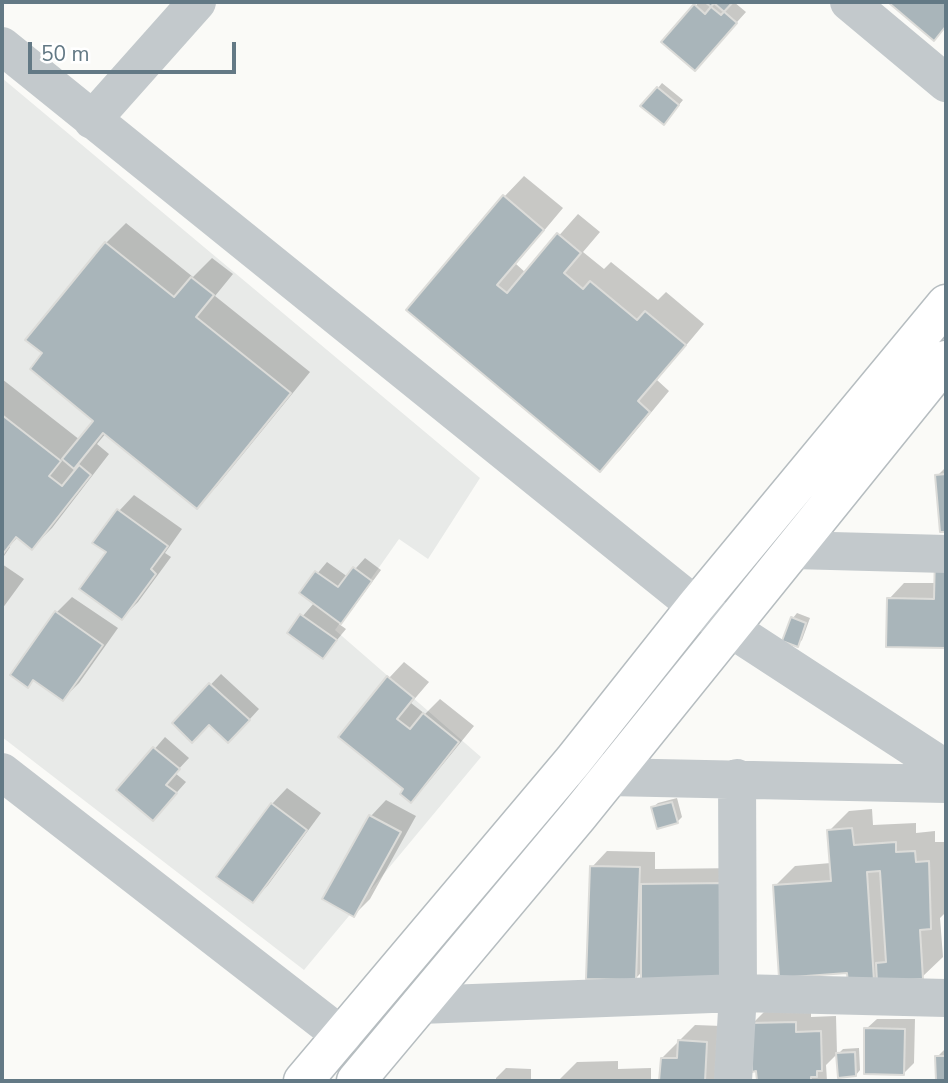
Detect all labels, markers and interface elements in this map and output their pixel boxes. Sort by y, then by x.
scale bar [32,28,240,72]
text: 50 m [41,40,90,68]

